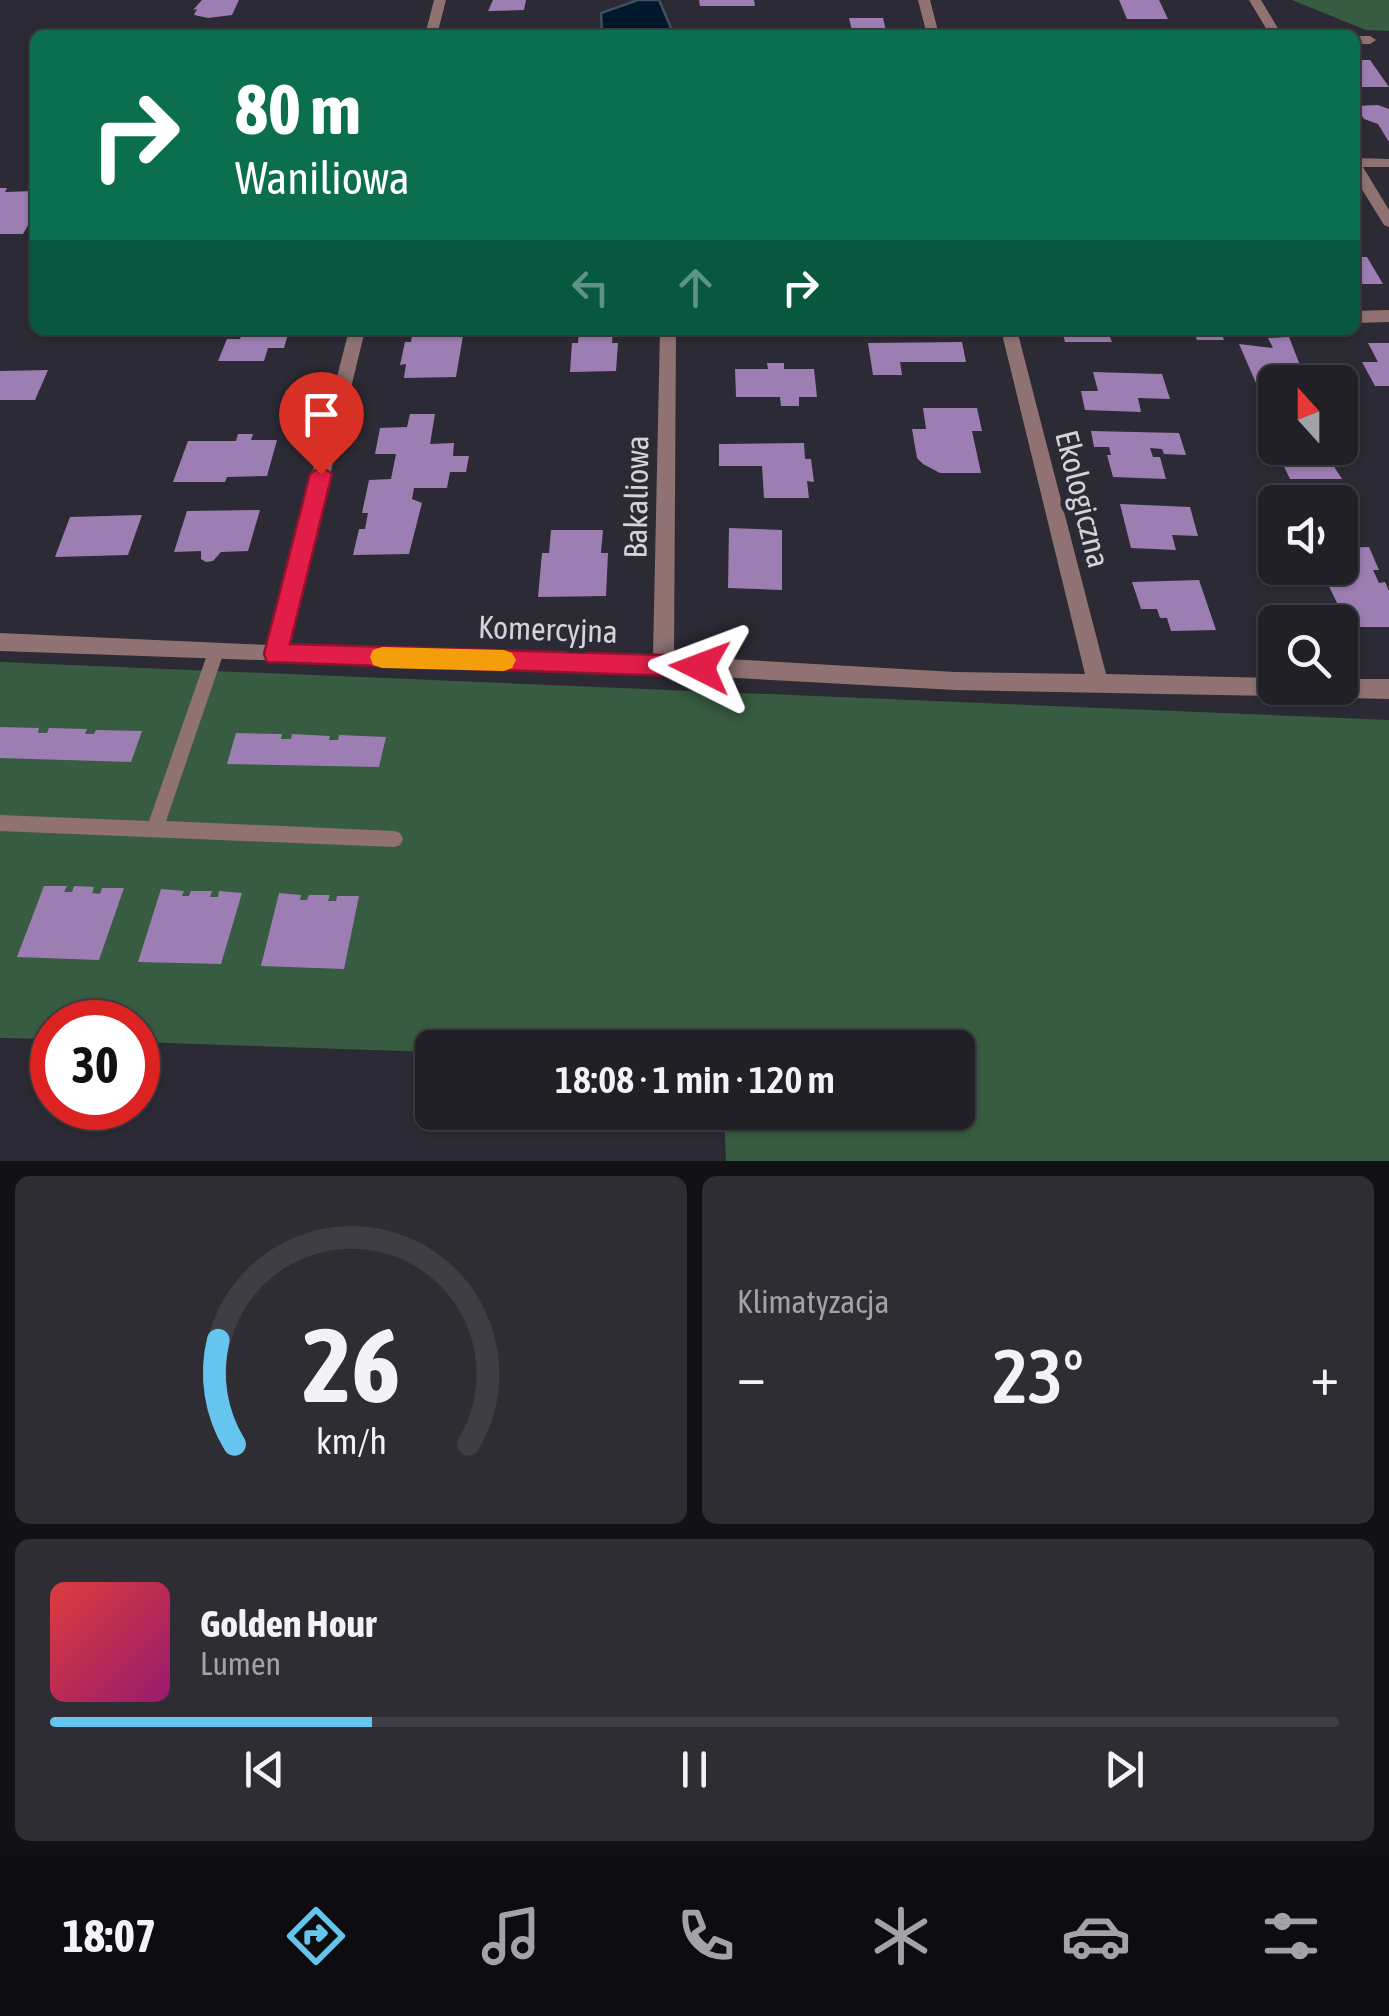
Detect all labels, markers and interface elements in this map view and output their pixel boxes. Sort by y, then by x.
text: 80 m [235,69,361,149]
icon: right [70,70,200,200]
text: Waniliowa [235,152,410,204]
icon: left [563,260,618,315]
icon: ahead [668,260,723,315]
icon: right [773,260,828,315]
north arrow [1258,365,1358,465]
map controls [1258,365,1358,705]
pin [279,372,364,475]
icon: arrive [294,387,349,442]
street label: Ekologiczna [1048,427,1118,571]
street label: Bakaliowa [616,435,656,559]
button: sound [1258,485,1358,585]
button: search [1258,605,1358,705]
street label: Komercyjna [477,608,619,650]
position arrow [648,615,752,719]
speed limit sign: 30 [30,1000,160,1130]
text: 18:08 · 1 min · 120 m [555,1058,835,1101]
text: Klimatyzacja [737,1283,889,1320]
text: 26 [302,1305,400,1424]
text: 23° [992,1333,1084,1419]
text: − [737,1344,766,1407]
text: + [1310,1344,1339,1407]
text: km/h [316,1421,386,1462]
text: Golden Hour [200,1602,376,1645]
text: Lumen [200,1645,281,1682]
icon: previous [237,1742,292,1797]
icon: pause [667,1742,722,1797]
icon: next [1097,1742,1152,1797]
icon: directions [281,1901,351,1971]
icon: music [476,1901,546,1971]
icon: phone [671,1901,741,1971]
icon: climate [866,1901,936,1971]
icon: car [1061,1901,1131,1971]
icon: filters [1256,1901,1326,1971]
text: 18:07 [63,1910,156,1962]

